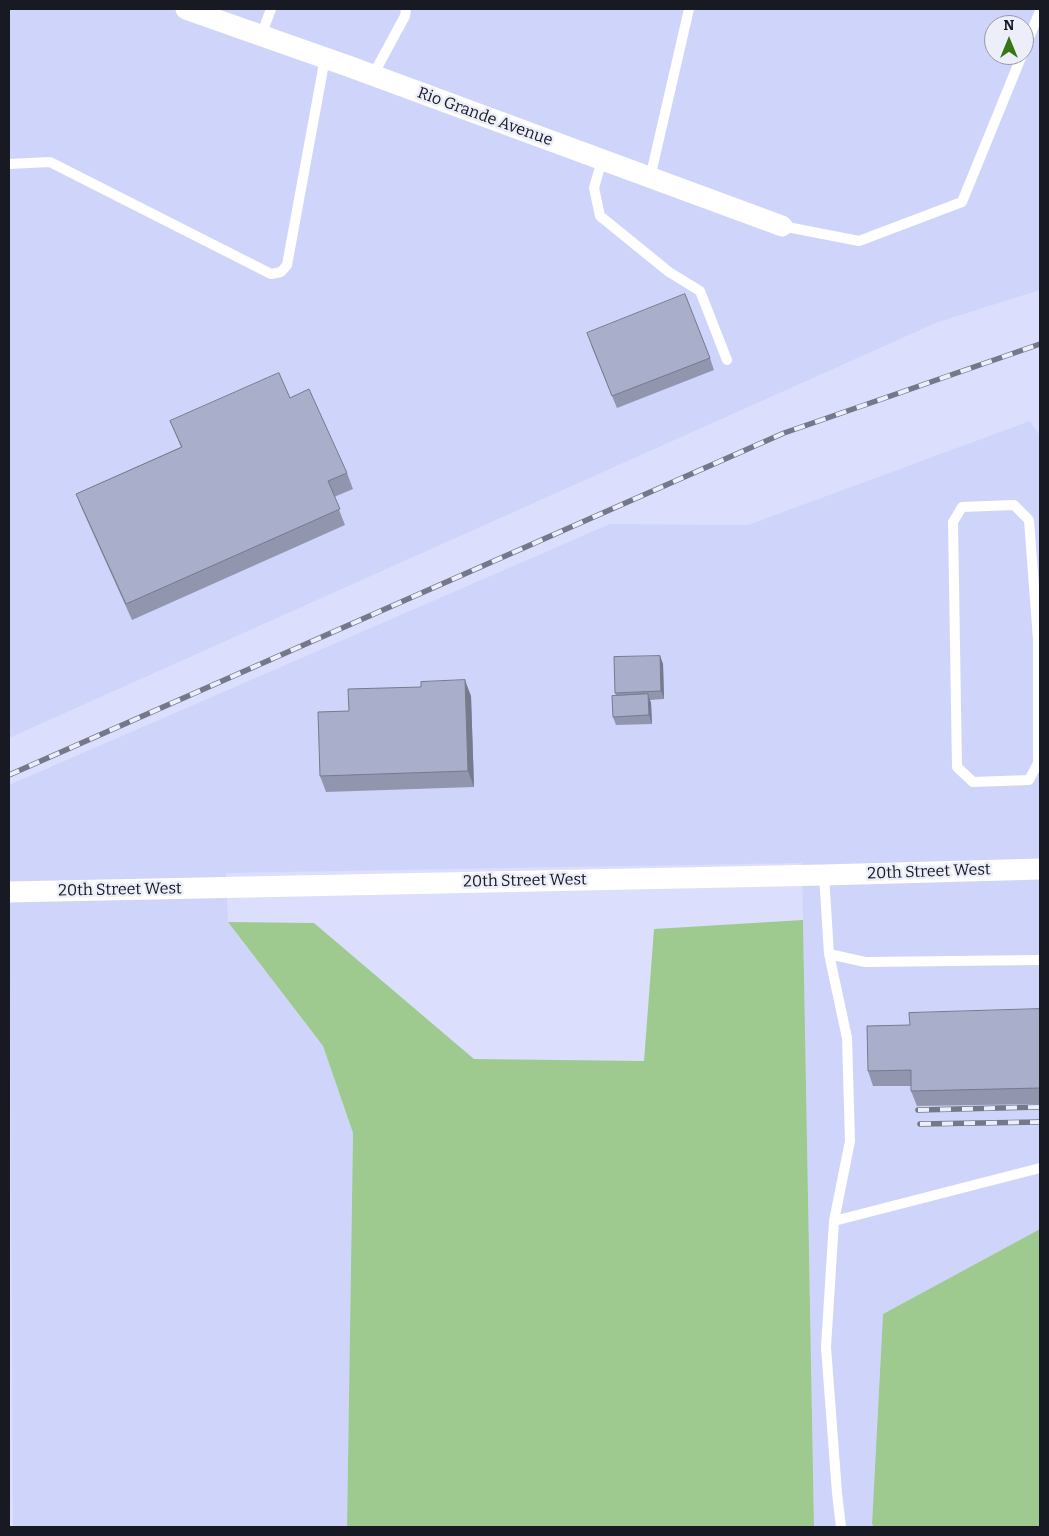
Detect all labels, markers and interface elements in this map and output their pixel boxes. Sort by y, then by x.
north arrow [984,15,1034,65]
text: N [1004,17,1014,34]
street label: Rio Grande Avenue [415,84,555,150]
street label: 20th Street West [867,860,991,884]
street label: 20th Street West [463,870,587,892]
street label: 20th Street West [58,879,182,901]

